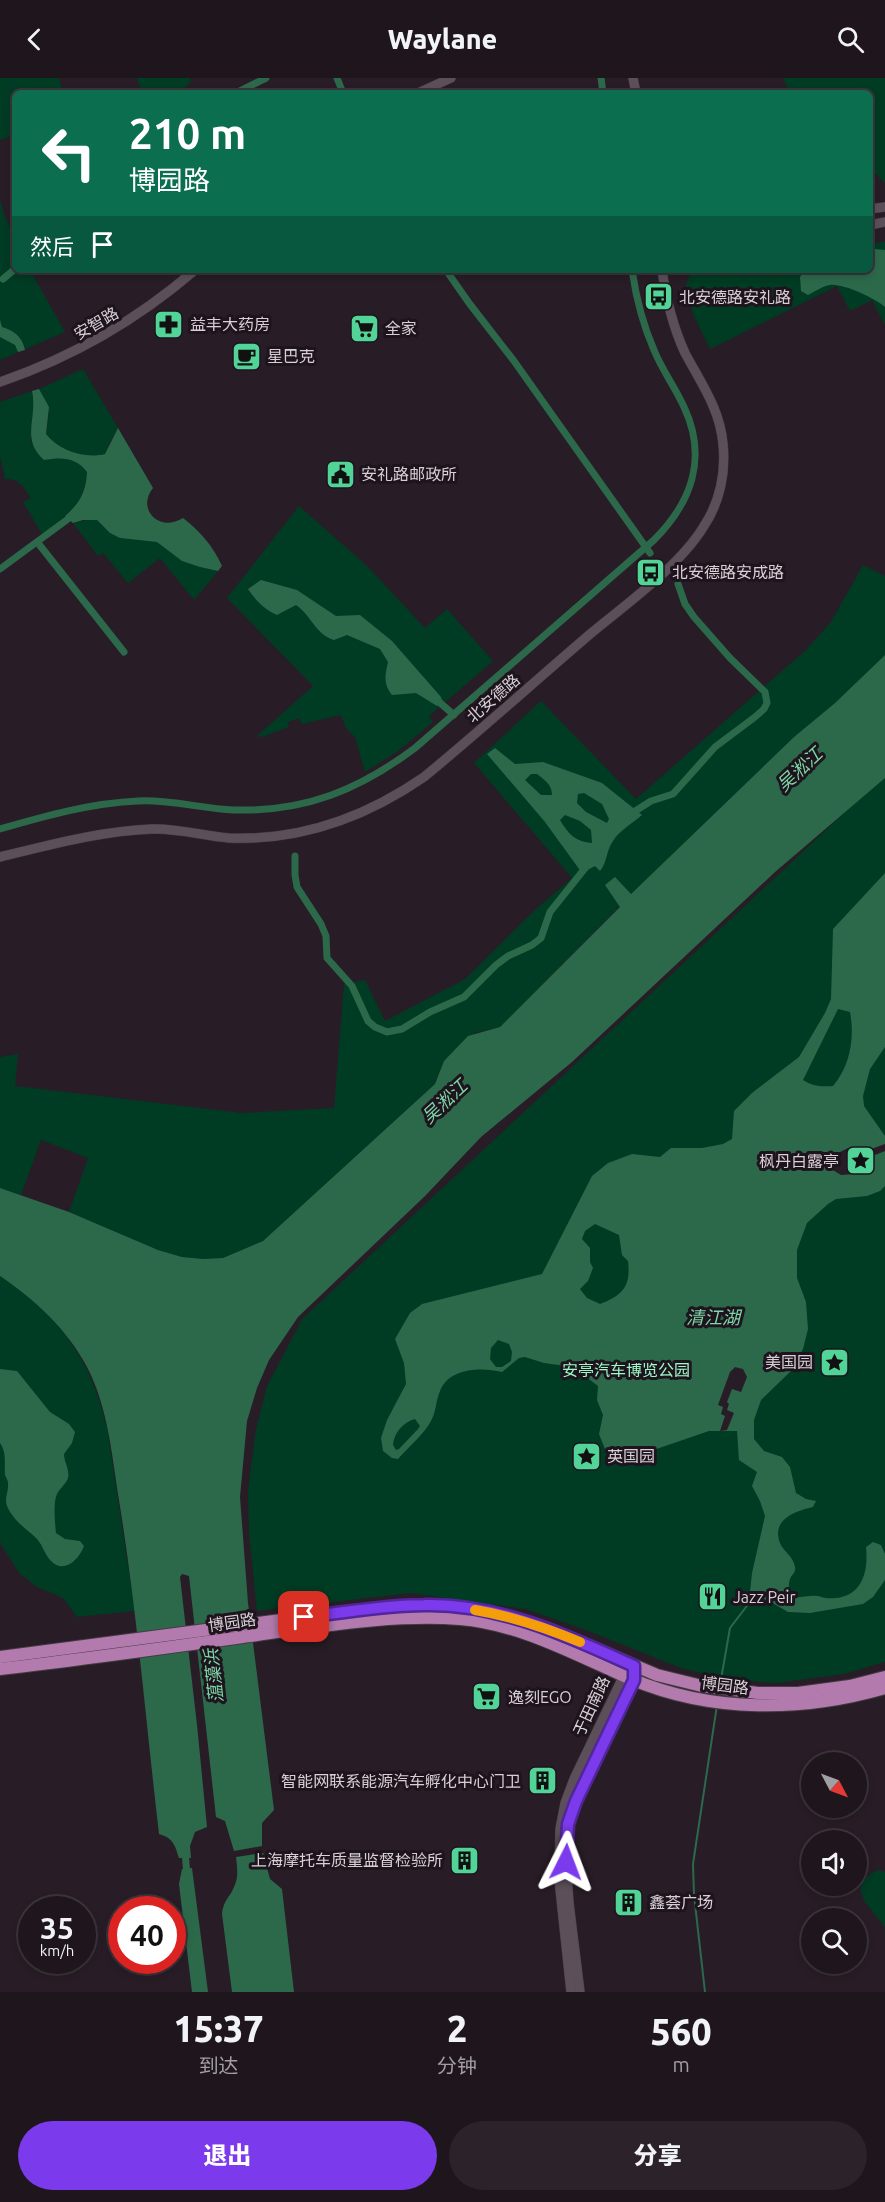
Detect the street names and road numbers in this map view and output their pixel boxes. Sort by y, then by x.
street label: 安智路 [71,303,121,343]
street label: 北安德路 [463,670,523,726]
street label: 博园路 [207,1610,257,1634]
street label: 于田南路 [569,1673,613,1739]
street label: 博园路 [700,1673,750,1697]

